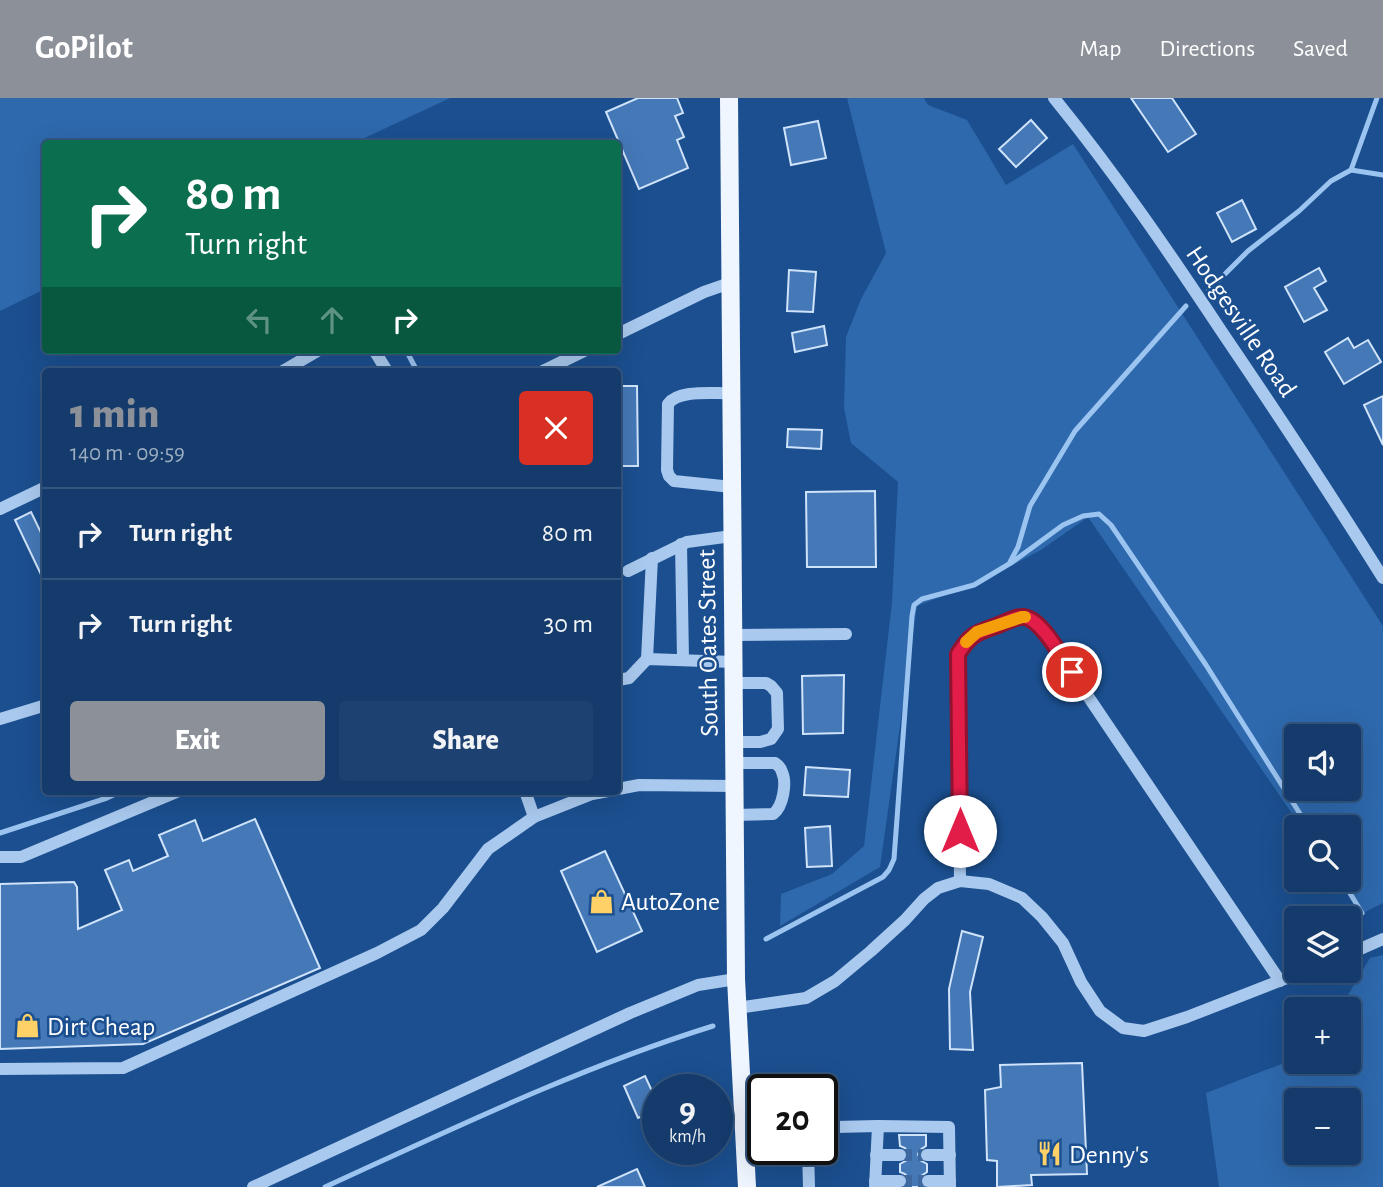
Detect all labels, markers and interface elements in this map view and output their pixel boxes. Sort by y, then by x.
text: GoPilot [35,32,133,65]
text: Map [1079,37,1121,61]
text: Directions [1159,37,1255,61]
text: Saved [1293,37,1348,61]
icon: right [70,168,161,259]
text: 80 m [185,170,282,219]
text: Turn right [185,228,307,260]
street label: Hodgesville Road [1181,241,1301,402]
icon: left [240,301,278,339]
icon: ahead [313,301,351,339]
icon: right [386,301,424,339]
button: close [519,391,593,465]
text: 1 min [70,393,159,435]
text: 140 m · 09:59 [70,442,185,465]
icon: right [70,515,108,553]
text: Turn right [129,520,232,546]
text: 80 m [542,520,593,546]
street label: South Oates Street [693,549,723,737]
icon: right [70,606,108,644]
text: Turn right [129,611,232,637]
text: 30 m [543,611,593,637]
pin [1042,642,1102,702]
icon: arrive [1053,653,1091,691]
button: Exit [70,701,325,781]
button: Share [339,701,593,781]
map controls [1284,724,1361,1165]
button: sound [1284,724,1361,801]
position arrow [923,794,997,868]
button: search [1284,815,1361,892]
shop icon: AutoZone [587,887,615,915]
place label: AutoZone [621,889,720,915]
button: layers [1284,906,1361,983]
button: + [1284,997,1361,1074]
shop icon: Dirt Cheap [13,1012,41,1040]
place label: Dirt Cheap [47,1014,155,1040]
speed limit sign: 20 [747,1074,838,1165]
button: − [1284,1088,1361,1165]
text: 9 [679,1093,696,1128]
text: km/h [669,1128,706,1146]
restaurant icon: Denny's [1035,1140,1063,1168]
place label: Denny's [1069,1142,1149,1168]

